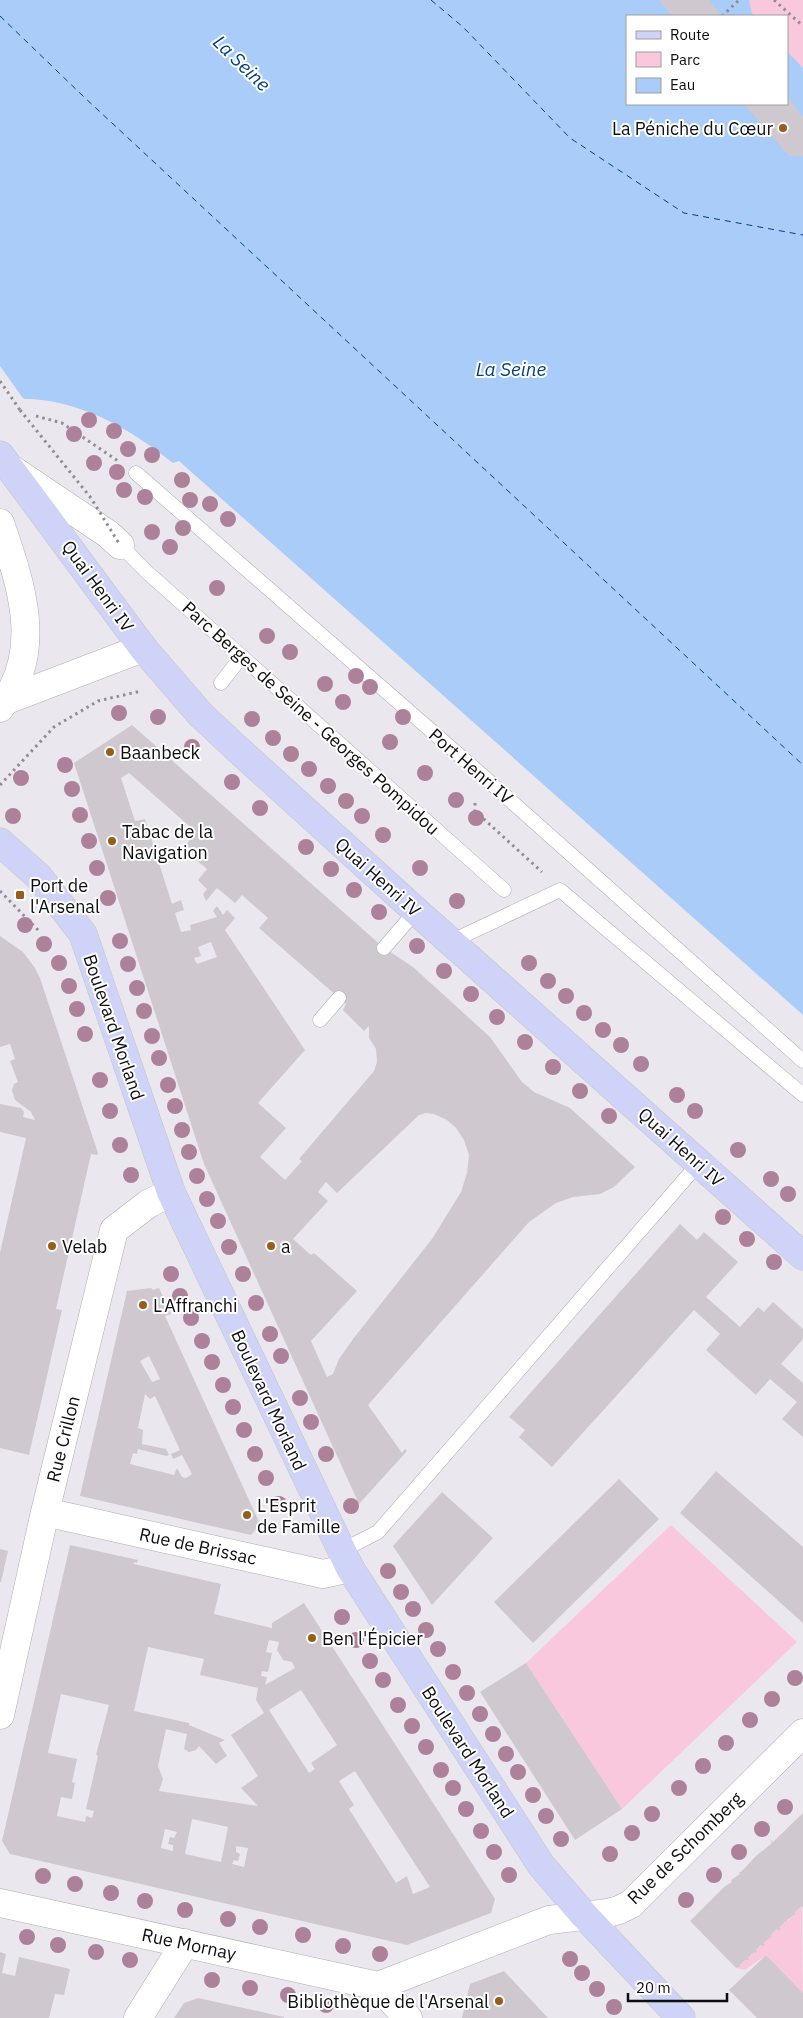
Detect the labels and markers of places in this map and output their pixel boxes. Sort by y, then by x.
place label: La Péniche du Cœur [612,117,773,140]
marker: La Péniche du Cœur [777,122,789,134]
place label: Baanbeck [120,741,201,764]
marker: Baanbeck [104,746,116,758]
place label: Tabac de la Navigation [122,820,213,864]
marker: Tabac de la Navigation [106,835,118,847]
place label: Port de l'Arsenal [30,874,100,918]
marker: Port de l'Arsenal [14,889,26,901]
place label: Velab [62,1235,107,1258]
place label: a [281,1235,291,1258]
marker: Velab [46,1240,58,1252]
marker: a [265,1240,277,1252]
place label: L'Affranchi [153,1294,238,1317]
marker: L'Affranchi [137,1299,149,1311]
place label: L'Esprit de Famille [257,1494,340,1538]
marker: L'Esprit de Famille [241,1509,253,1521]
place label: Ben l'Épicier [322,1627,423,1650]
marker: Ben l'Épicier [306,1632,318,1644]
place label: Bibliothèque de l'Arsenal [287,1990,489,2013]
marker: Bibliothèque de l'Arsenal [493,1995,505,2007]

